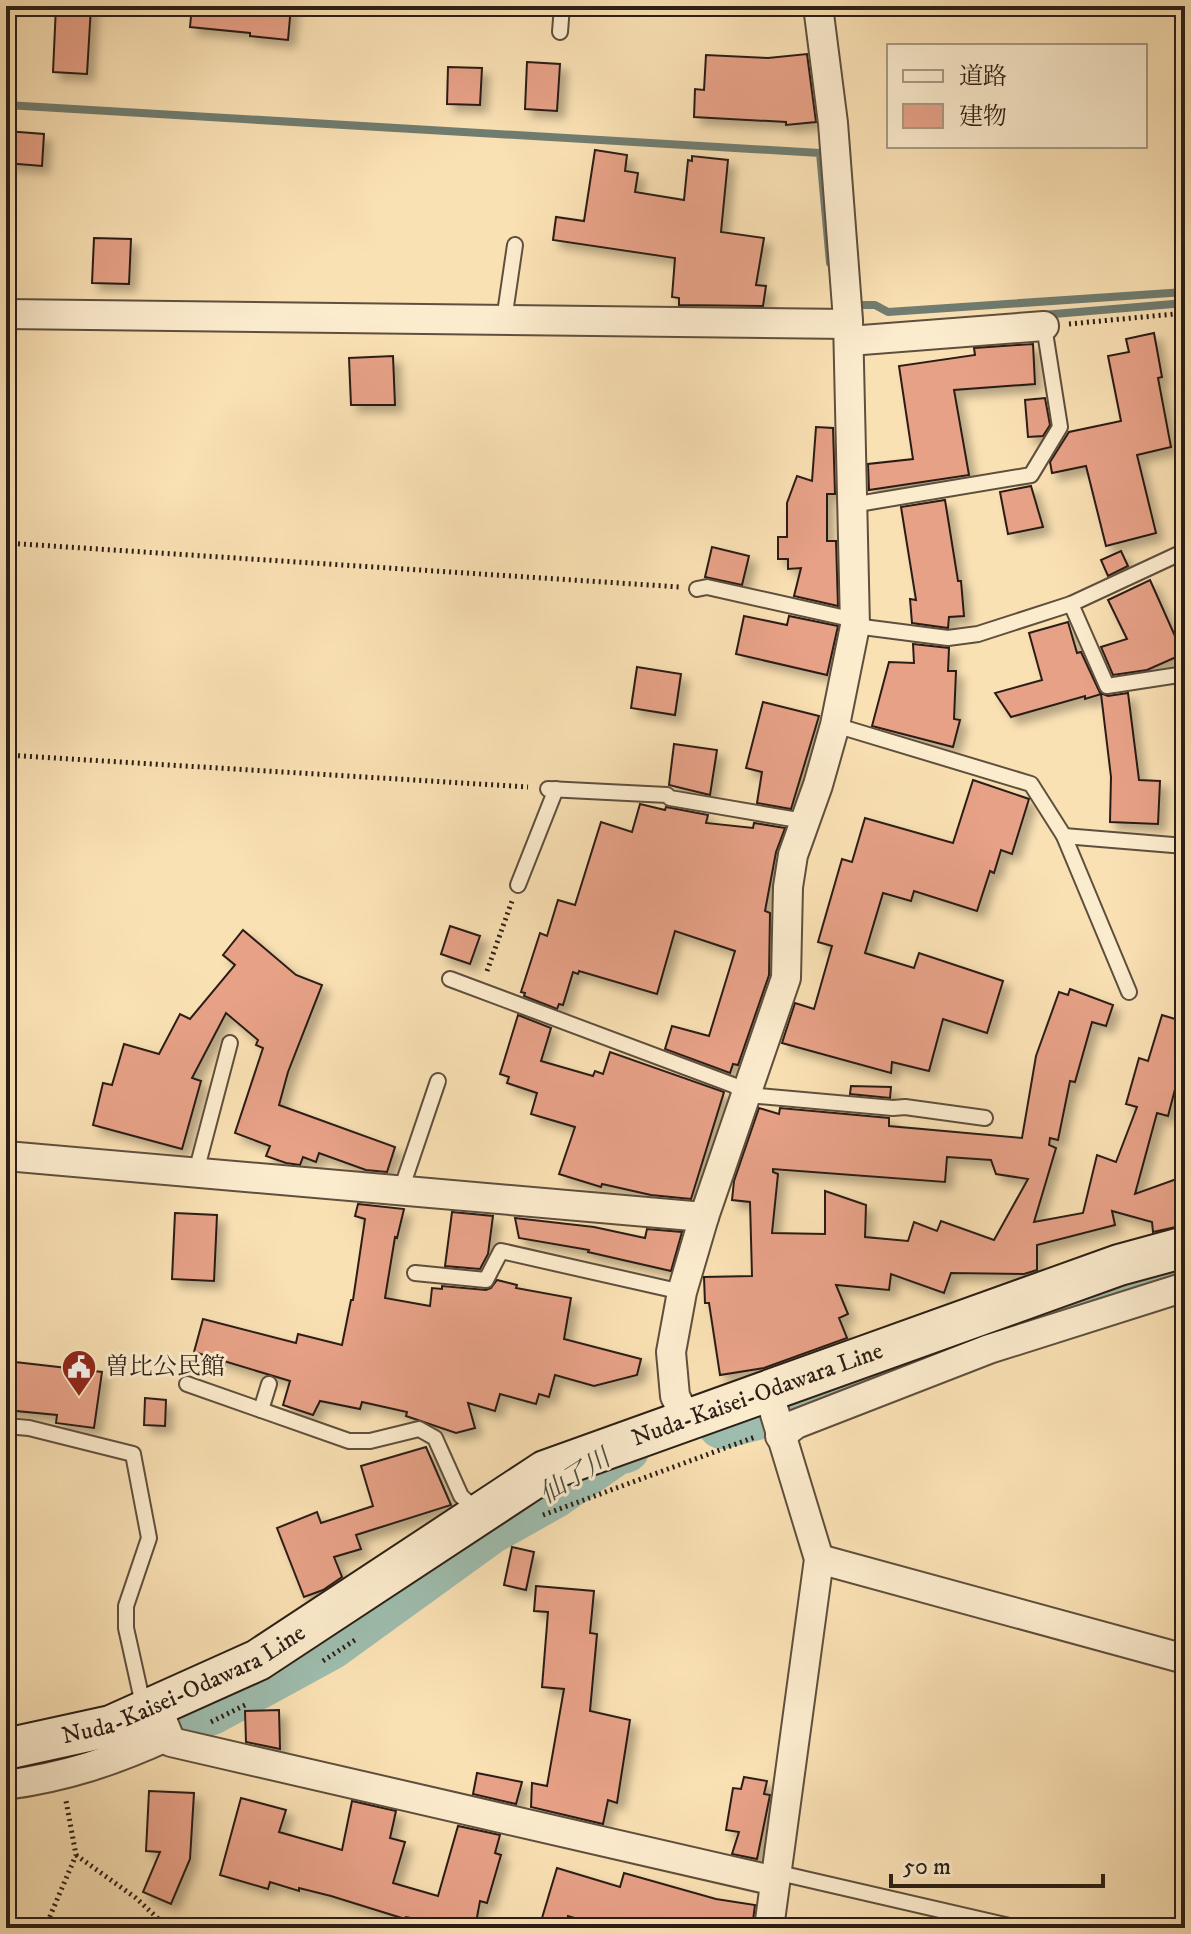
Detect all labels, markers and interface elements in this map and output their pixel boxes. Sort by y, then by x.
legend [887,44,1147,148]
text: 道路 [959,62,1007,92]
text: 建物 [959,102,1007,132]
street label: Nuda-Kaisei-Odawara Line [628,1336,887,1454]
public building icon: 曽比公民館 [60,1348,98,1398]
place label: 曽比公民館 [105,1352,225,1382]
water label: 仙了川 [533,1441,619,1512]
street label: Nuda-Kaisei-Odawara Line [59,1618,311,1751]
scale bar [891,1838,1103,1888]
text: 50 m [903,1852,951,1882]

